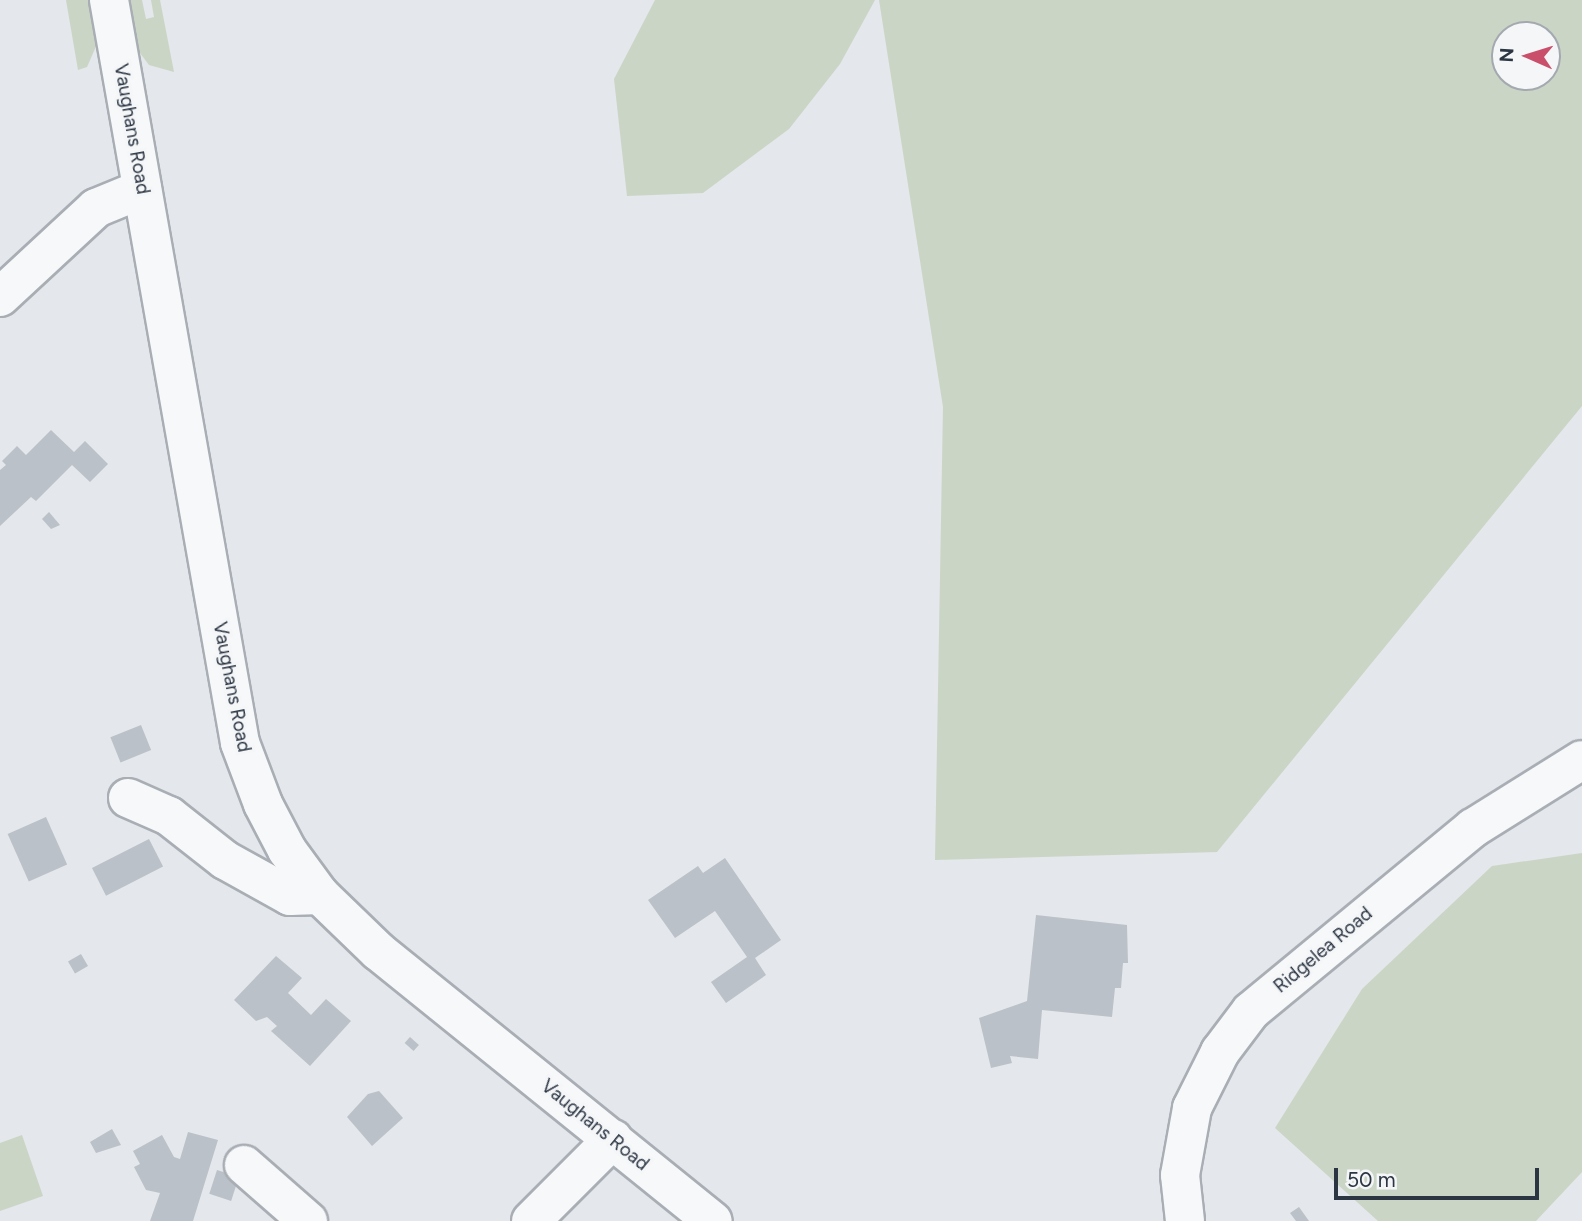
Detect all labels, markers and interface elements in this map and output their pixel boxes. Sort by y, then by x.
north arrow [1491,21,1561,91]
text: N [1495,47,1518,63]
street label: Vaughans Road [109,62,155,196]
street label: Vaughans Road [208,620,256,754]
street label: Ridgelea Road [1269,902,1377,998]
street label: Vaughans Road [537,1075,653,1175]
scale bar [1337,1154,1542,1198]
text: 50 m [1347,1167,1396,1192]

